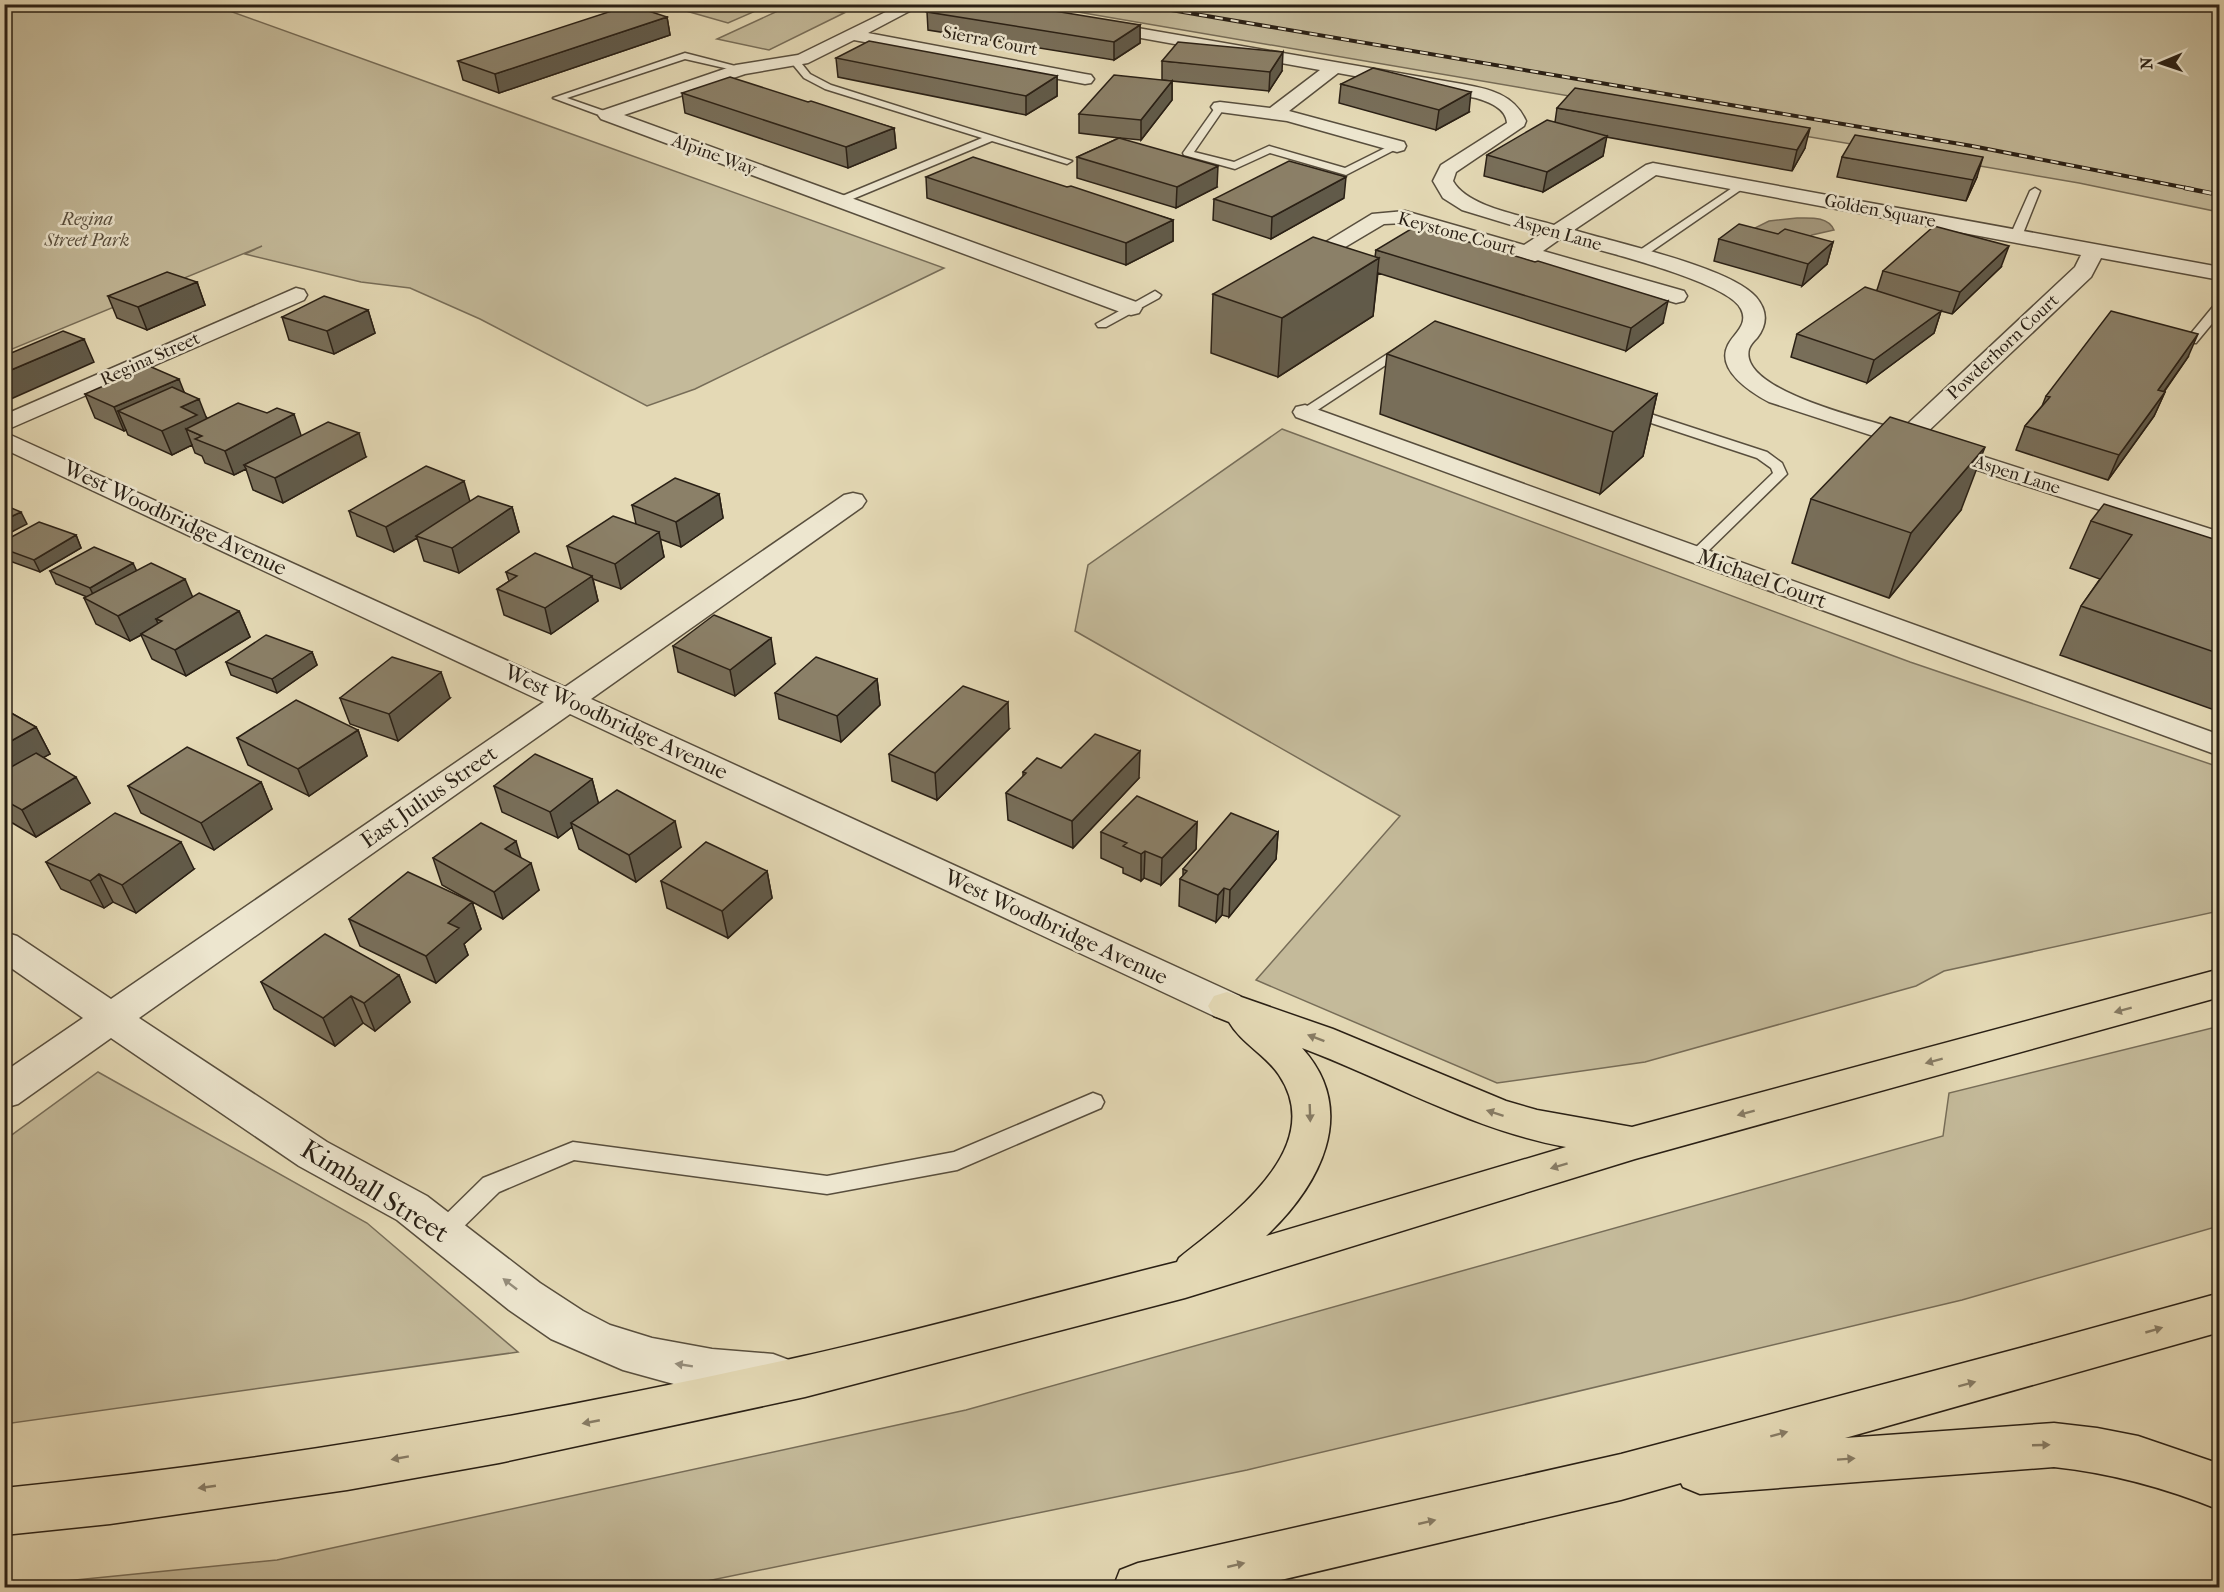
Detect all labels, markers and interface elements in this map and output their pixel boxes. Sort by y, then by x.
street label: Sierra Court [941,22,1040,61]
north arrow [2131,33,2191,93]
text: N [2137,56,2156,70]
street label: Alpine Way [668,130,761,181]
street label: Golden Square [1822,190,1938,232]
street label: Keystone Court [1396,208,1519,260]
park label: Regina Street Park [44,209,129,251]
street label: Aspen Lane [1511,210,1604,255]
street label: Powderhorn Court [1943,290,2064,404]
street label: Regina Street [97,327,204,390]
street label: Aspen Lane [1970,451,2063,499]
street label: West Woodbridge Avenue [58,454,291,581]
street label: Michael Court [1694,544,1830,614]
street label: West Woodbridge Avenue [499,658,732,785]
street label: East Julius Street [356,740,502,854]
street label: West Woodbridge Avenue [939,863,1172,990]
one-way arrow [2113,1006,2131,1015]
one-way arrow [1307,1033,1325,1042]
one-way arrow [1925,1057,1943,1066]
one-way arrow [1306,1104,1315,1123]
one-way arrow [1486,1108,1504,1118]
one-way arrow [1737,1109,1755,1118]
street label: Kimball Street [295,1133,455,1249]
one-way arrow [1550,1162,1568,1171]
one-way arrow [502,1278,518,1291]
one-way arrow [2145,1325,2163,1334]
one-way arrow [675,1360,694,1369]
one-way arrow [1958,1378,1976,1388]
one-way arrow [582,1418,601,1427]
one-way arrow [1769,1429,1788,1439]
one-way arrow [2031,1440,2050,1450]
one-way arrow [390,1454,409,1463]
one-way arrow [1837,1454,1856,1464]
one-way arrow [197,1482,216,1492]
one-way arrow [1417,1517,1436,1527]
one-way arrow [1227,1560,1246,1570]

